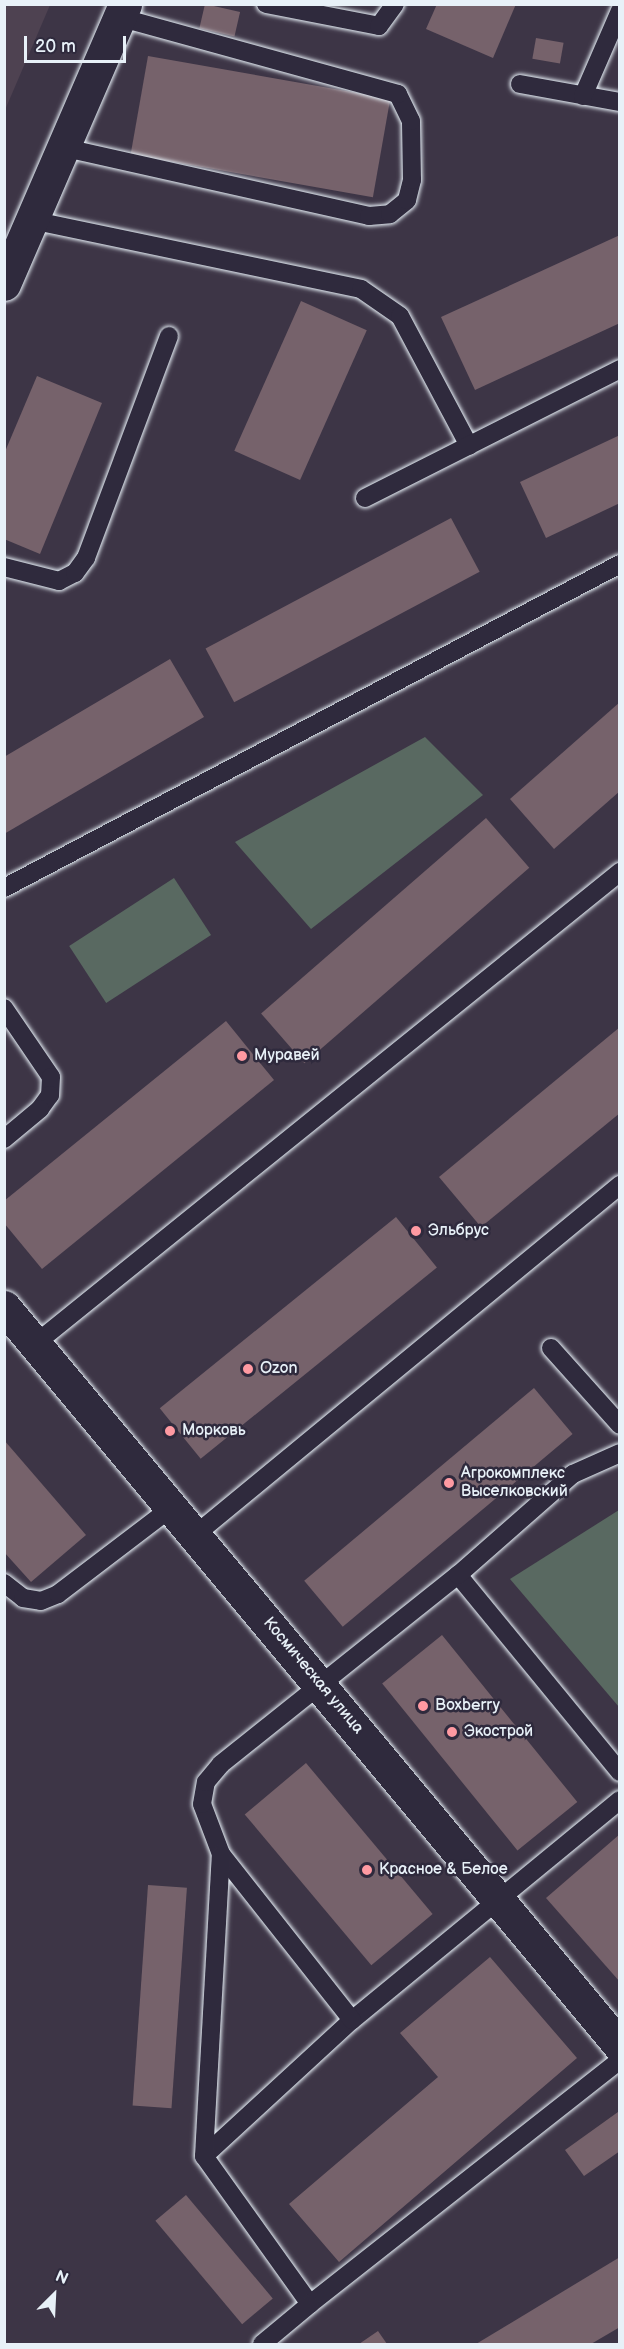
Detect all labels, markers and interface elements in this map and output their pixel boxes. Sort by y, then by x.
scale bar [27,24,129,62]
text: 20 m [35,36,76,57]
place label: Муравей [254,1046,320,1066]
marker: Муравей [235,1049,249,1063]
place label: Эльбрус [428,1221,489,1241]
marker: Эльбрус [409,1224,423,1238]
place label: Ozon [260,1359,298,1379]
marker: Ozon [241,1362,255,1376]
place label: Морковь [182,1421,246,1441]
marker: Морковь [163,1424,177,1438]
place label: Агрокомплекс Выселковский [461,1464,568,1502]
marker: Агрокомплекс Выселковский [442,1476,456,1490]
street label: Космическая улица [259,1614,367,1738]
place label: Boxberry [435,1696,500,1716]
marker: Boxberry [416,1699,430,1713]
place label: Экострой [464,1722,533,1742]
marker: Экострой [445,1725,459,1739]
place label: Красное & Белое [379,1860,508,1880]
marker: Красное & Белое [360,1863,374,1877]
north arrow [24,2265,84,2325]
text: N [52,2267,71,2289]

